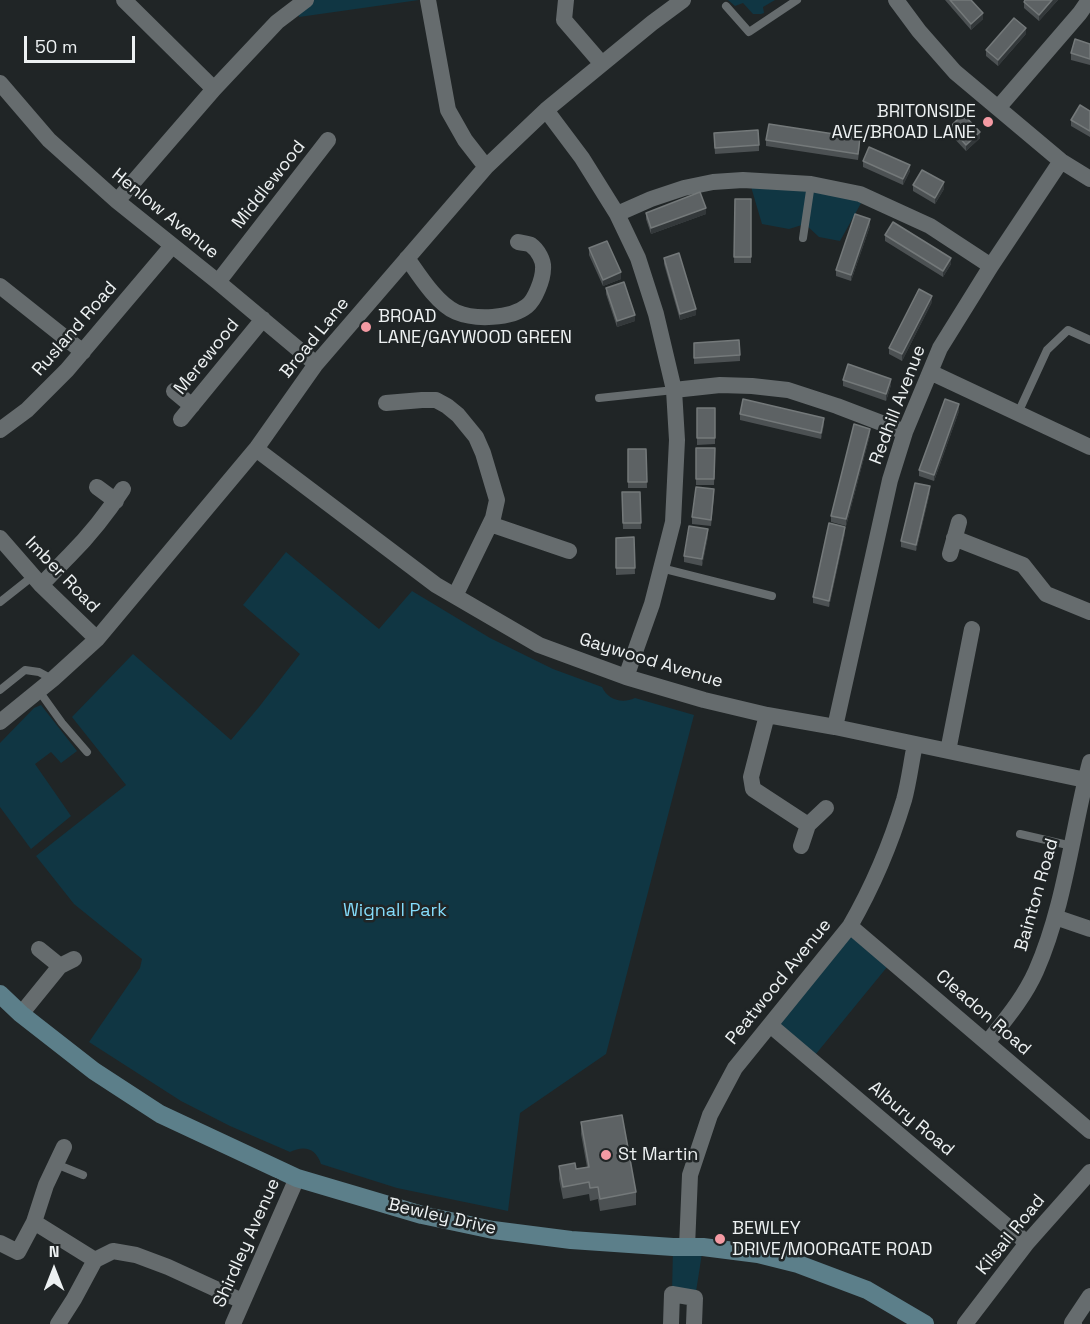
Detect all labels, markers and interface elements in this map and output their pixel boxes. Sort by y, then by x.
scale bar [27,24,138,62]
text: 50 m [35,35,77,58]
place label: BRITONSIDE AVE/BROAD LANE [831,101,976,144]
marker: BRITONSIDE AVE/BROAD LANE [981,115,995,129]
street label: Middlewood [228,137,310,233]
street label: Henlow Avenue [107,164,223,264]
street label: Rusland Road [28,277,122,381]
street label: Broad Lane [276,293,354,383]
place label: BROAD LANE/GAYWOOD GREEN [378,306,572,348]
street label: Merewood [170,315,244,399]
marker: BROAD LANE/GAYWOOD GREEN [359,320,373,334]
street label: Redhill Avenue [865,342,931,468]
street label: Imber Road [20,532,104,618]
street label: Gaywood Avenue [576,629,726,693]
street label: Bainton Road [1011,836,1063,954]
park label: Wignall Park [343,900,447,922]
street label: Peatwood Avenue [722,915,836,1049]
street label: Cleadon Road [931,966,1035,1060]
street label: Albury Road [864,1077,958,1161]
place label: St Martin [618,1144,698,1166]
marker: St Martin [599,1148,613,1162]
street label: Shirdley Avenue [209,1175,285,1311]
street label: Kilsail Road [972,1190,1050,1280]
street label: Bewley Drive [386,1194,498,1240]
place label: BEWLEY DRIVE/MOORGATE ROAD [732,1218,932,1260]
marker: BEWLEY DRIVE/MOORGATE ROAD [713,1232,727,1246]
north arrow [24,1240,84,1300]
text: N [49,1241,59,1262]

